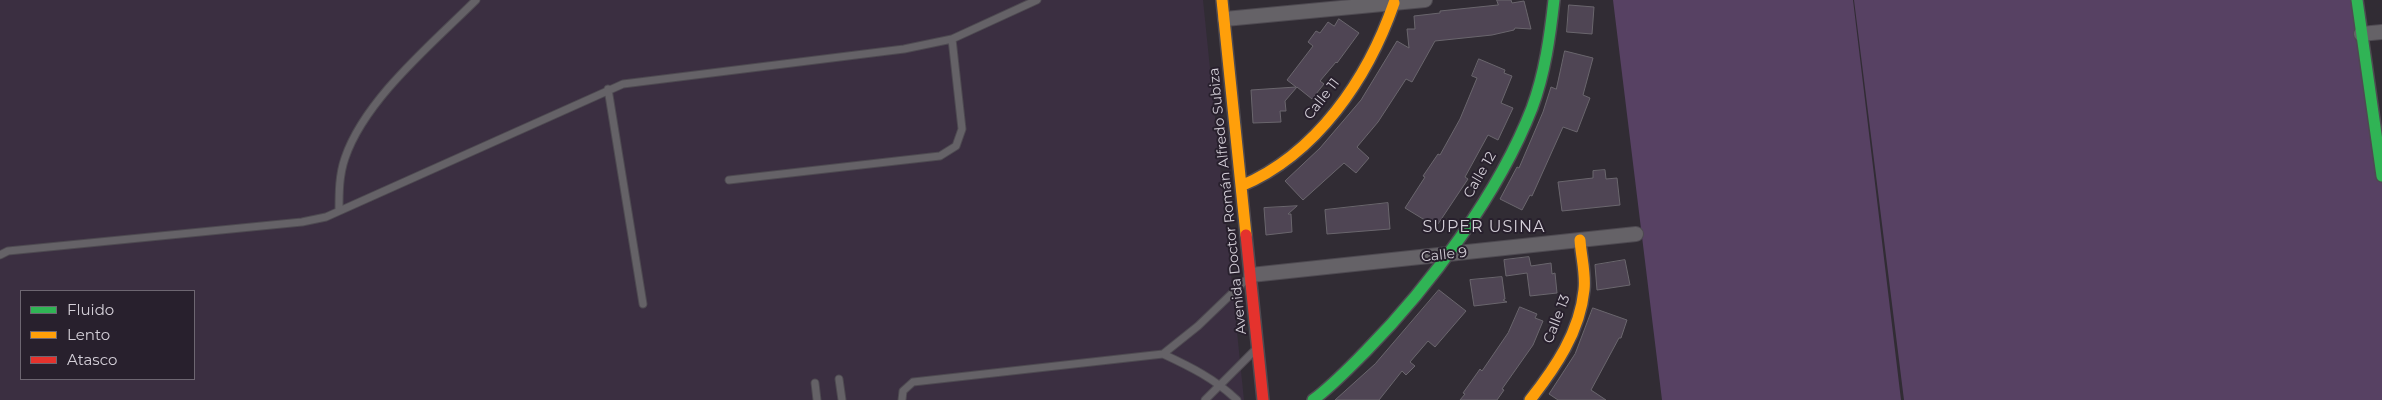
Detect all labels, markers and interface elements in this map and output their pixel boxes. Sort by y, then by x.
street label: Avenida Doctor Román Alfredo Subiza [1206,67,1250,335]
street label: Calle 11 [1301,75,1343,123]
street label: Calle 12 [1460,149,1500,201]
district label: SUPER USINA [1421,217,1547,237]
street label: Calle 9 [1420,244,1468,266]
legend [20,290,195,380]
street label: Calle 13 [1540,292,1574,346]
text: Fluido [67,300,114,319]
text: Lento [67,325,110,344]
text: Atasco [67,350,117,369]

